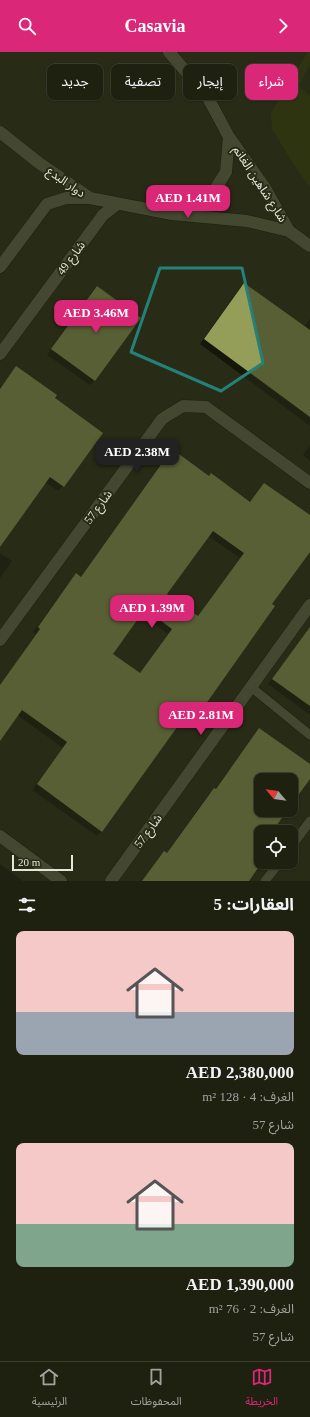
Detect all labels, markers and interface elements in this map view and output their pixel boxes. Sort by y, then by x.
icon: search [16,15,38,37]
icon: forward [272,15,294,37]
text: Casavia [125,16,186,36]
chip: جديد [47,64,103,100]
chip: تصفية [111,64,175,100]
chip: إيجار [183,64,237,100]
chip: شراء [245,64,298,100]
street label: شارع شاهين الغانم [228,143,290,226]
street label: دوار البدع [43,164,88,202]
pin: AED 1.41M [142,185,234,219]
text: AED 1.41M [155,190,221,205]
street label: شارع 49 [54,238,90,279]
pin: AED 3.46M [50,300,142,334]
text: AED 3.46M [63,305,129,320]
pin: AED 2.38M [91,439,183,473]
text: AED 2.38M [104,444,170,459]
street label: شارع 57 [81,487,117,528]
pin: AED 1.39M [106,595,198,629]
text: AED 1.39M [119,600,185,615]
pin: AED 2.81M [155,702,247,736]
text: AED 2.81M [168,707,234,722]
north arrow [254,773,298,817]
map controls [254,773,298,869]
street label: شارع 57 [131,811,167,852]
button: locate [254,825,298,869]
scale bar [12,853,73,872]
text: 20 m [18,856,40,868]
icon: filters [16,894,38,916]
text: العقارات: 5 [214,895,294,914]
icon: home [119,957,191,1029]
text: AED 2,380,000 [186,1063,294,1082]
text: الغرف: 4 · 128 m² [202,1089,294,1104]
text: شارع 57 [252,1117,294,1132]
icon: home [119,1169,191,1241]
text: AED 1,390,000 [186,1275,294,1294]
text: الغرف: 2 · 76 m² [209,1301,294,1316]
text: شارع 57 [252,1329,294,1344]
tab: الرئيسية [32,1366,67,1413]
tab: المحفوظات [131,1366,182,1413]
tab: الخريطة [245,1366,278,1413]

